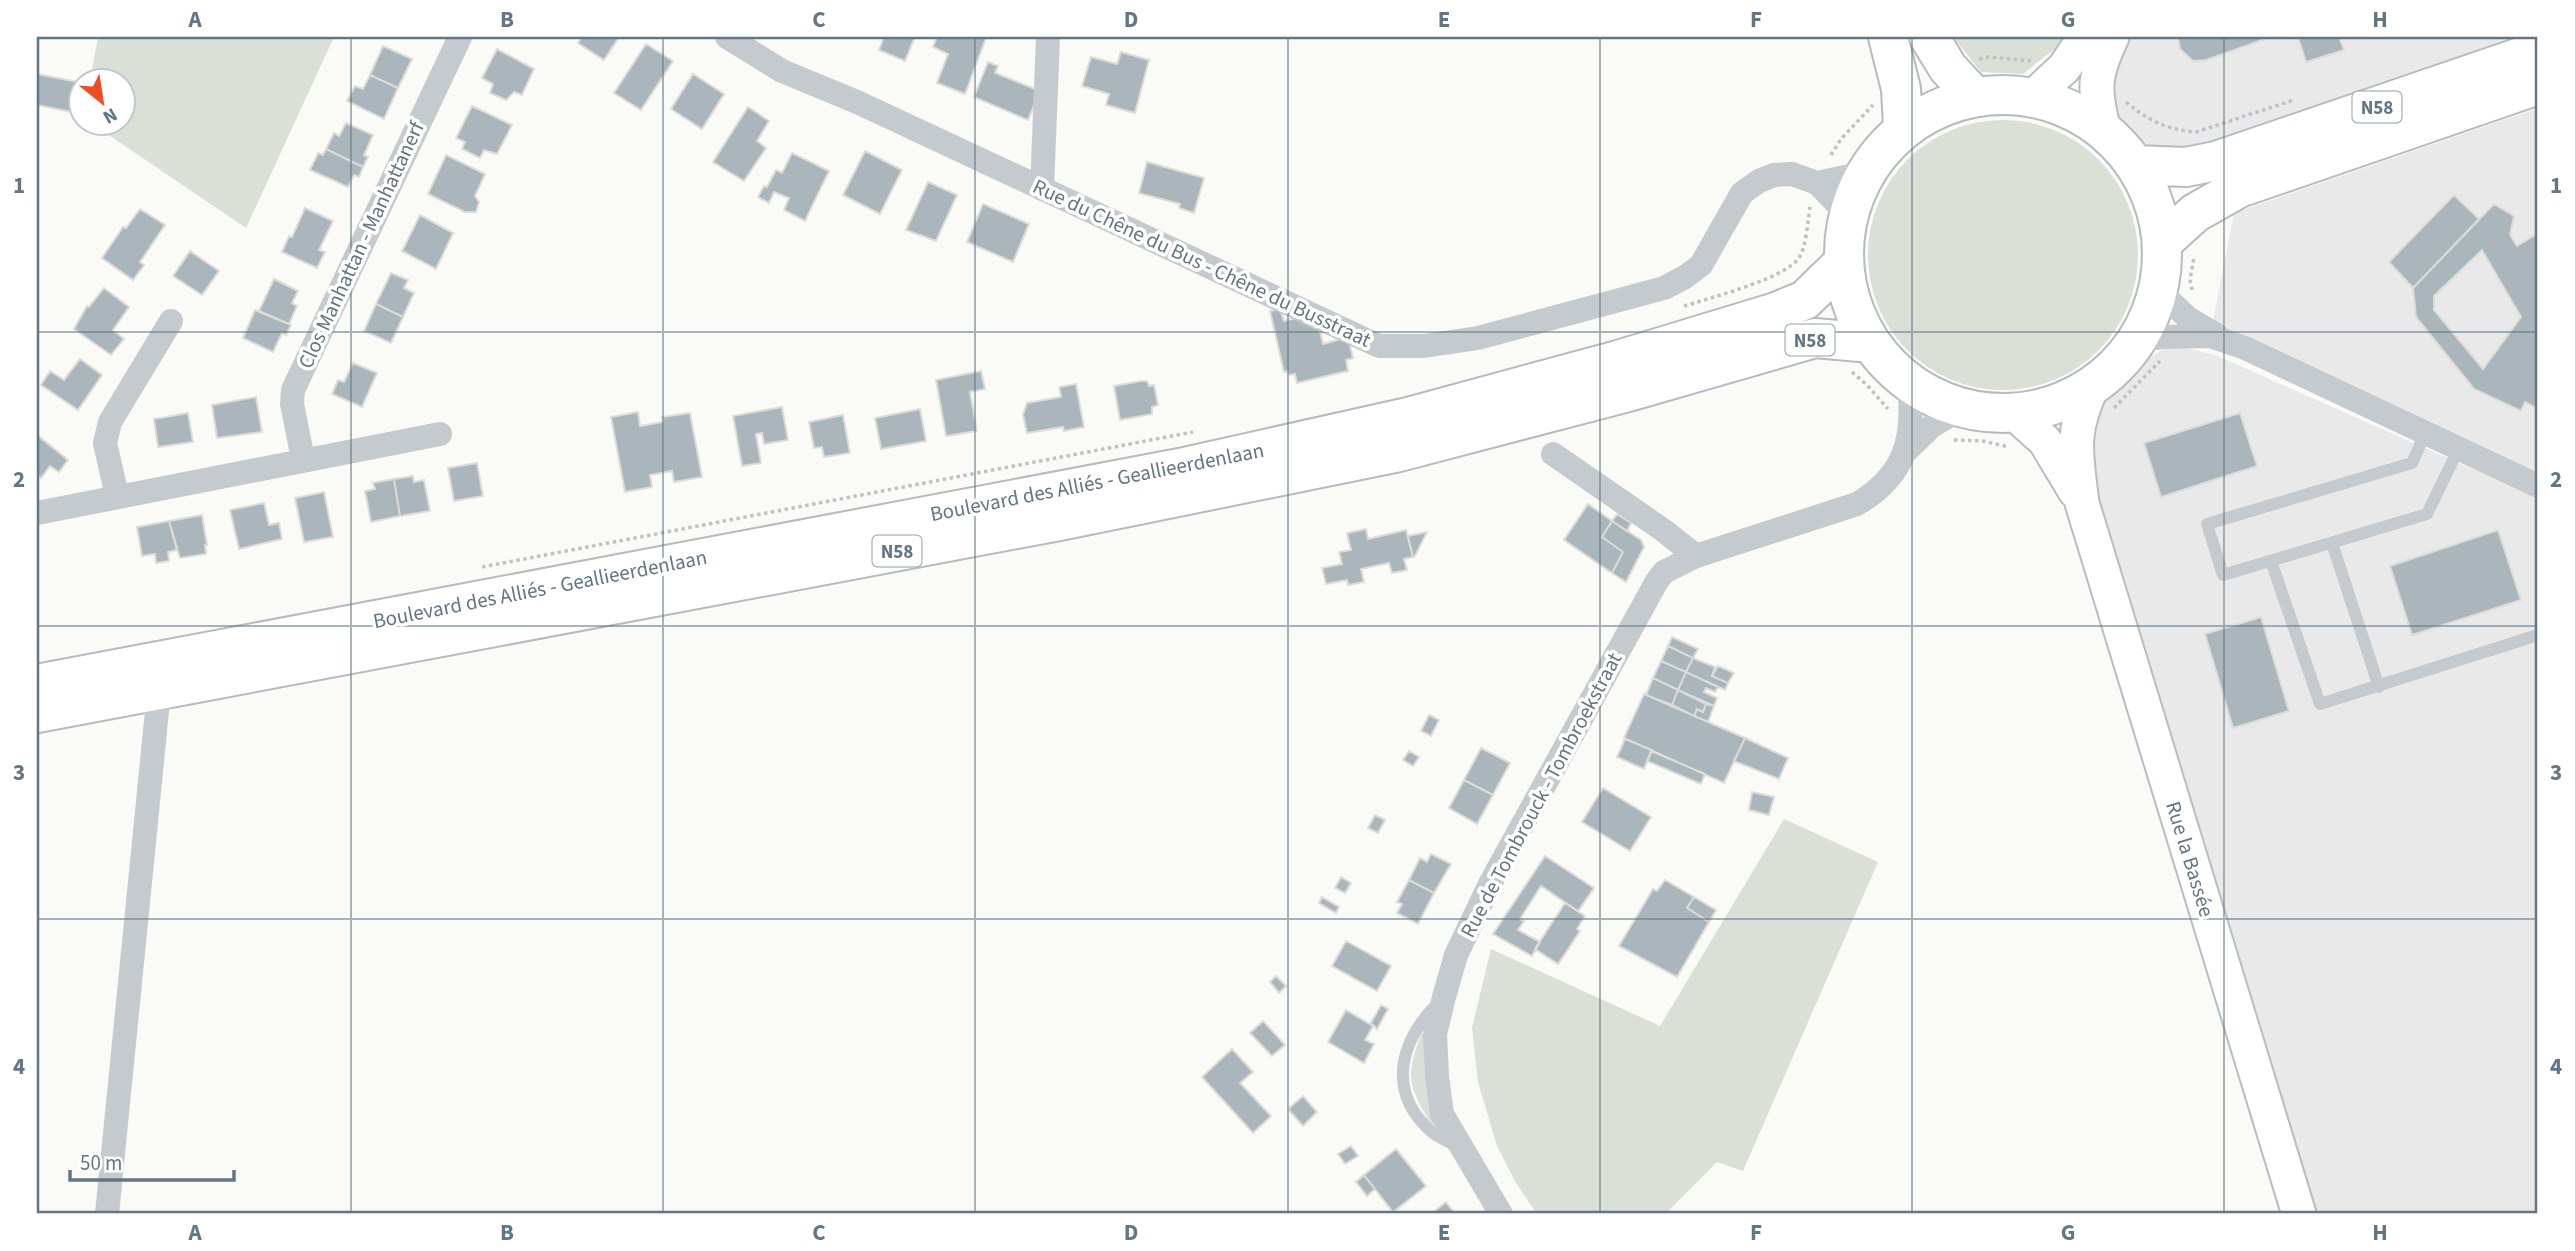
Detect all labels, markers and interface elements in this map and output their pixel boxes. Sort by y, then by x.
text: A [187,3,202,36]
text: B [500,3,514,36]
text: C [812,3,826,36]
text: D [1124,3,1138,36]
text: E [1438,3,1450,36]
text: F [1750,3,1762,36]
text: G [2061,3,2075,36]
text: H [2372,3,2388,36]
north arrow [66,66,136,136]
road number: N58 [2352,92,2402,122]
text: N [98,101,122,130]
street label: Clos Manhattan - Manhattanerf [290,116,432,373]
text: 1 [13,169,25,202]
text: 1 [2550,169,2562,202]
street label: Rue du Chêne du Bus - Chêne du Busstraat [1028,171,1376,355]
road number: N58 [1786,324,1834,356]
street label: Boulevard des Alliés - Geallieerdenlaan [928,435,1266,529]
text: 2 [13,463,25,496]
text: 2 [2550,463,2562,496]
road number: N58 [872,536,922,566]
street label: Boulevard des Alliés - Geallieerdenlaan [371,542,709,636]
street label: Rue de Tombrouck - Tombroekstraat [1453,647,1629,943]
text: 3 [13,756,25,789]
text: 3 [2550,756,2562,789]
street label: Rue la Bassée [2158,797,2222,921]
text: 4 [13,1050,25,1083]
text: 4 [2550,1050,2562,1083]
scale bar [70,1139,234,1183]
text: 50 m [80,1148,122,1178]
text: A [187,1216,202,1249]
text: B [500,1216,514,1249]
text: C [812,1216,826,1249]
text: D [1124,1216,1138,1249]
text: E [1438,1216,1450,1249]
text: F [1750,1216,1762,1249]
text: G [2061,1216,2075,1249]
text: H [2372,1216,2388,1249]

